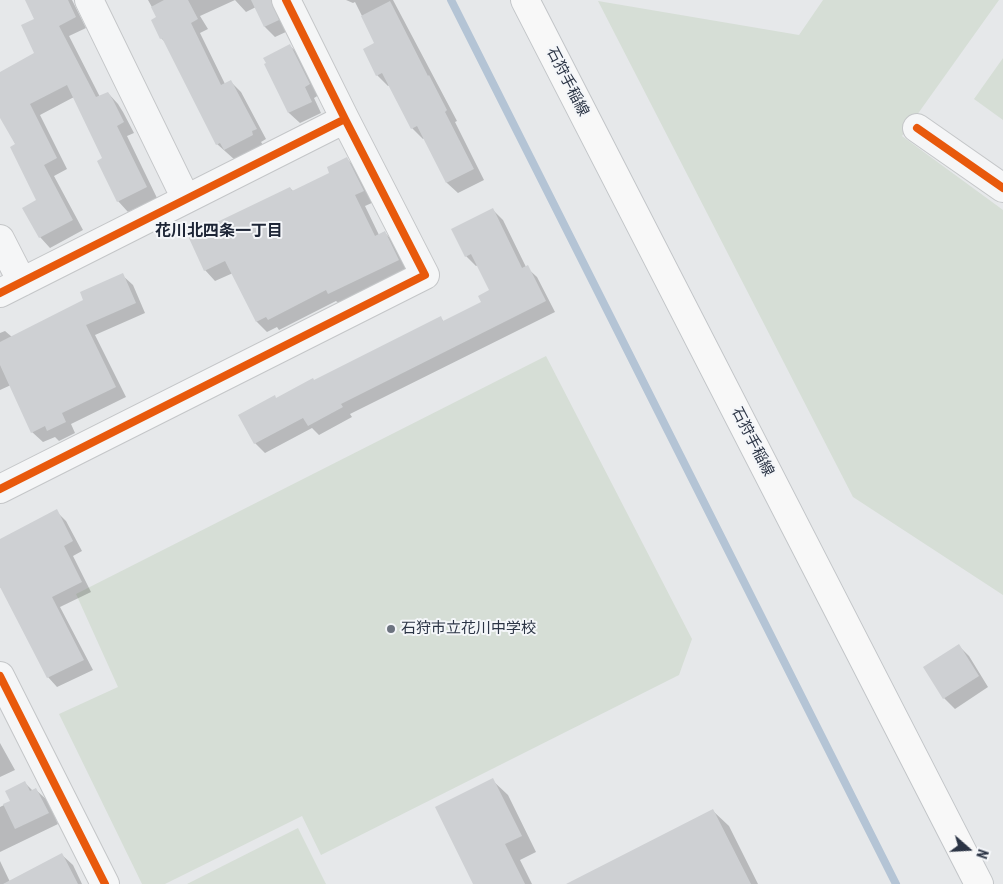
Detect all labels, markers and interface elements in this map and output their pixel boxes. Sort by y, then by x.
street label: 石狩手稲線 [542,45,592,119]
district label: 花川北四条一丁目 [155,222,283,242]
street label: 石狩手稲線 [727,405,777,479]
place label: 石狩市立花川中学校 [401,620,536,638]
marker: 石狩市立花川中学校 [385,623,397,635]
north arrow [943,824,993,874]
text: N [973,847,991,861]

